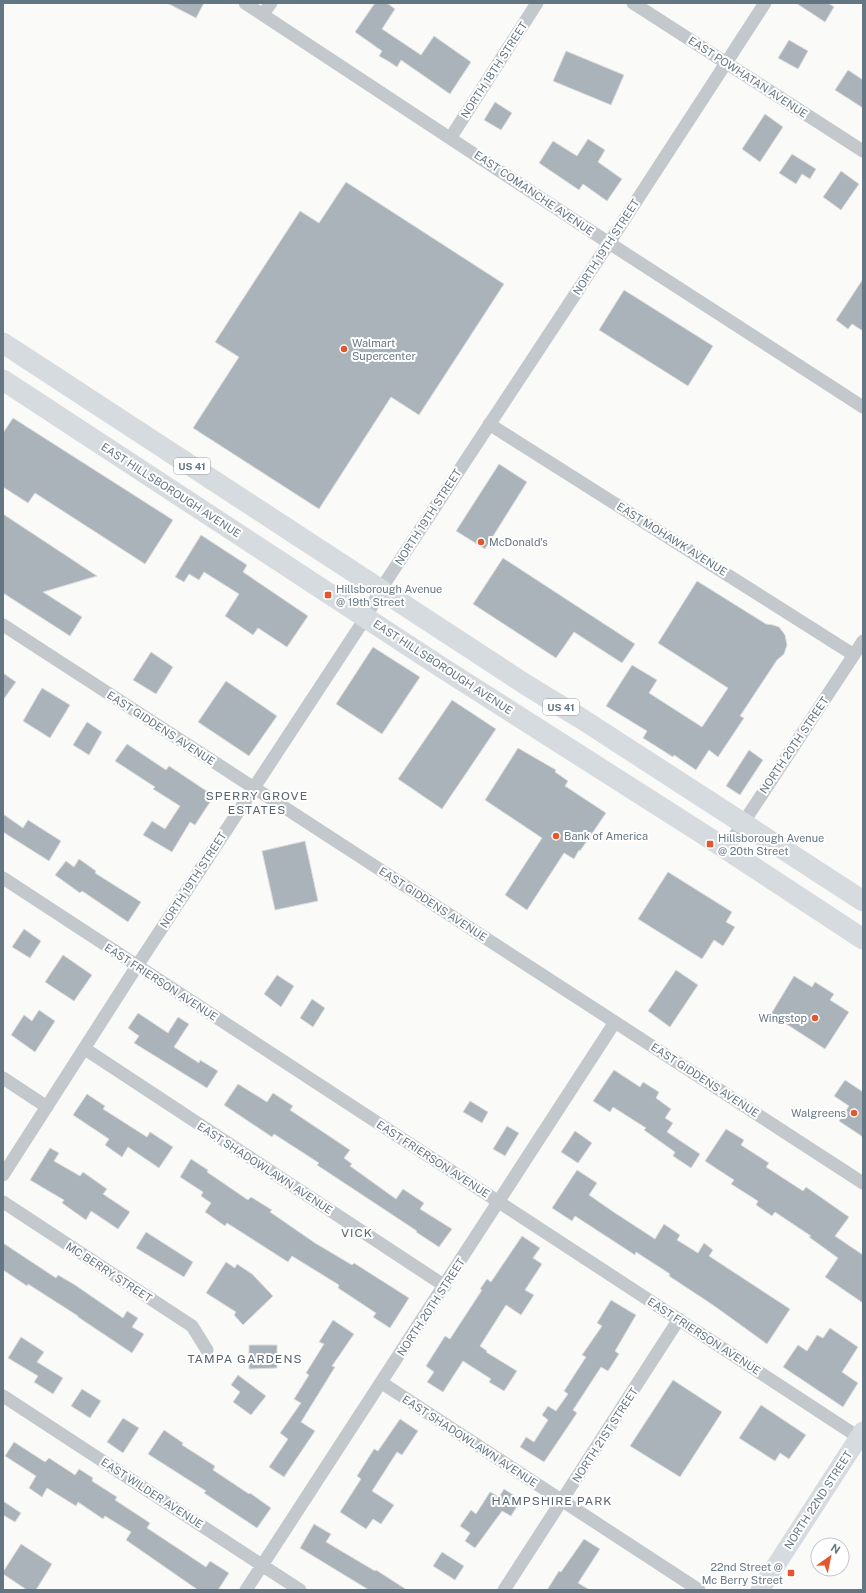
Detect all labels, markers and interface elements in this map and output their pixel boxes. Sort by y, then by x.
street label: NORTH 18TH STREET [458,19,530,120]
street label: EAST POWHATAN AVENUE [686,34,810,120]
street label: EAST COMANCHE AVENUE [472,148,596,238]
street label: NORTH 19TH STREET [570,196,642,297]
place label: Walmart Supercenter [352,337,416,362]
marker: Walmart Supercenter [339,344,349,354]
street label: EAST HILLSBOROUGH AVENUE [99,440,243,540]
road number: US 41 [174,458,210,474]
street label: NORTH 19TH STREET [392,466,464,567]
street label: EAST MOHAWK AVENUE [615,500,730,578]
place label: McDonald's [489,536,548,548]
marker: McDonald's [476,537,486,547]
place label: Hillsborough Avenue @ 19th Street [336,583,442,608]
marker: Hillsborough Avenue @ 19th Street [323,590,333,600]
street label: EAST HILLSBOROUGH AVENUE [371,617,515,717]
street label: EAST GIDDENS AVENUE [105,689,217,767]
street label: NORTH 20TH STREET [757,694,831,796]
road number: US 41 [543,699,579,715]
district label: SPERRY GROVE ESTATES [206,789,308,817]
street label: NORTH 19TH STREET [157,829,229,930]
place label: Bank of America [564,830,648,842]
marker: Bank of America [551,831,561,841]
place label: Hillsborough Avenue @ 20th Street [718,832,824,857]
marker: Hillsborough Avenue @ 20th Street [705,839,715,849]
street label: EAST GIDDENS AVENUE [377,865,489,943]
street label: EAST FRIERSON AVENUE [102,941,220,1023]
place label: Wingstop [758,1012,807,1024]
marker: Wingstop [810,1013,820,1023]
street label: EAST GIDDENS AVENUE [649,1041,761,1119]
place label: Walgreens [791,1107,846,1119]
marker: Walgreens [849,1108,859,1118]
street label: EAST FRIERSON AVENUE [374,1118,492,1200]
street label: EAST SHADOWLAWN AVENUE [195,1120,335,1216]
district label: VICK [341,1226,373,1240]
street label: MC BERRY STREET [64,1240,155,1304]
street label: NORTH 20TH STREET [395,1256,467,1358]
street label: EAST FRIERSON AVENUE [645,1295,763,1377]
district label: TAMPA GARDENS [188,1352,302,1366]
street label: NORTH 21ST STREET [570,1385,640,1485]
street label: EAST SHADOWLAWN AVENUE [400,1393,540,1489]
street label: NORTH 22ND STREET [781,1448,855,1552]
street label: EAST WILDER AVENUE [99,1456,205,1530]
district label: HAMPSHIRE PARK [492,1494,612,1508]
north arrow [810,1537,850,1577]
place label: 22nd Street @ Mc Berry Street [702,1561,783,1586]
marker: 22nd Street @ Mc Berry Street [786,1568,796,1578]

